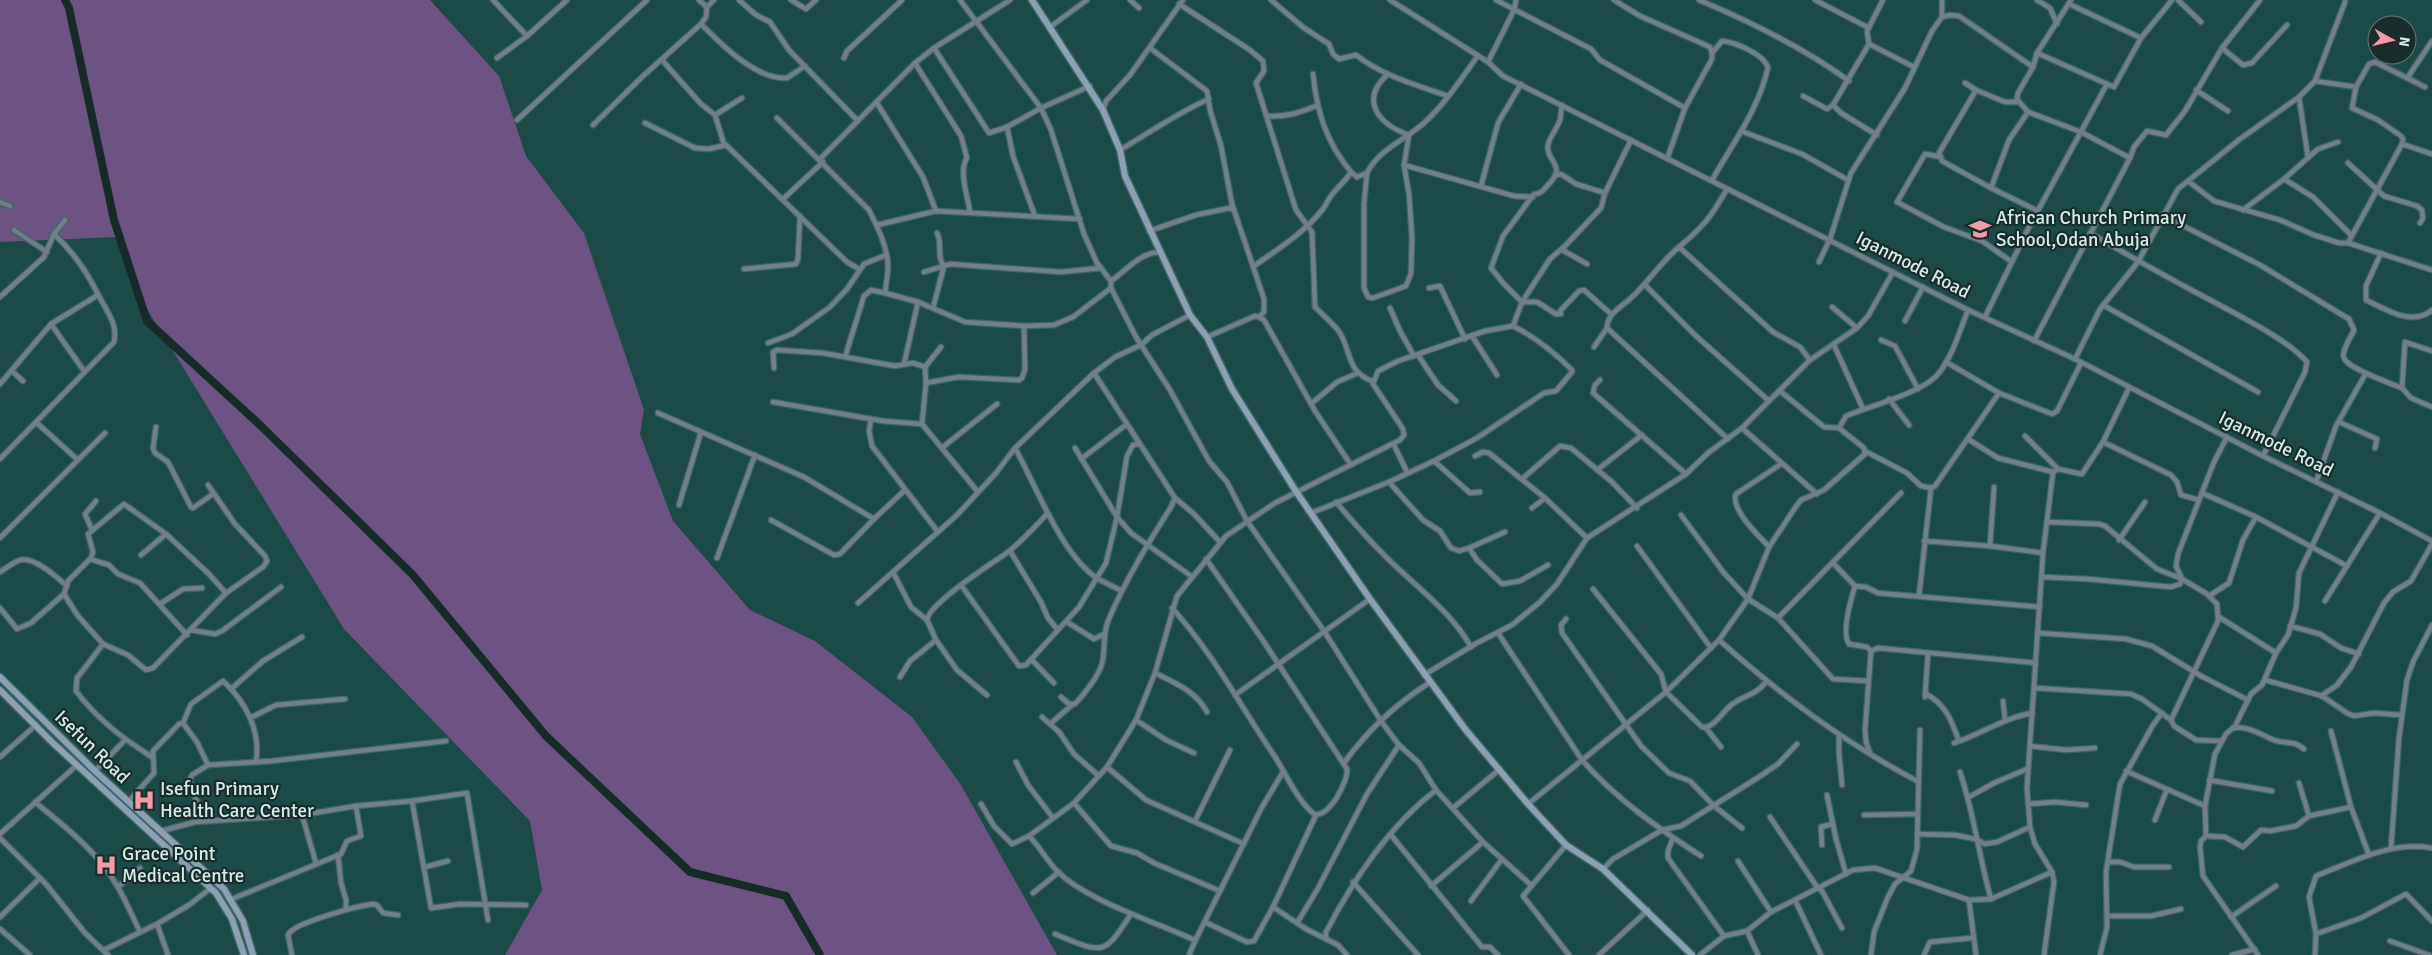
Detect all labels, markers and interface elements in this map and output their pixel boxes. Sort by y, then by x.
north arrow [2367,15,2417,65]
text: N [2395,36,2413,48]
place label: African Church Primary School,Odan Abuja [1996,206,2186,252]
school or university icon: African Church Primary School,Odan Abuja [1967,216,1993,242]
street label: Iganmode Road [1852,226,1974,304]
street label: Iganmode Road [2215,406,2337,482]
street label: Isefun Road [49,705,135,789]
place label: Isefun Primary Health Care Center [160,777,314,823]
hospital icon: Isefun Primary Health Care Center [131,787,157,813]
place label: Grace Point Medical Centre [122,842,244,888]
hospital icon: Grace Point Medical Centre [93,852,119,878]

